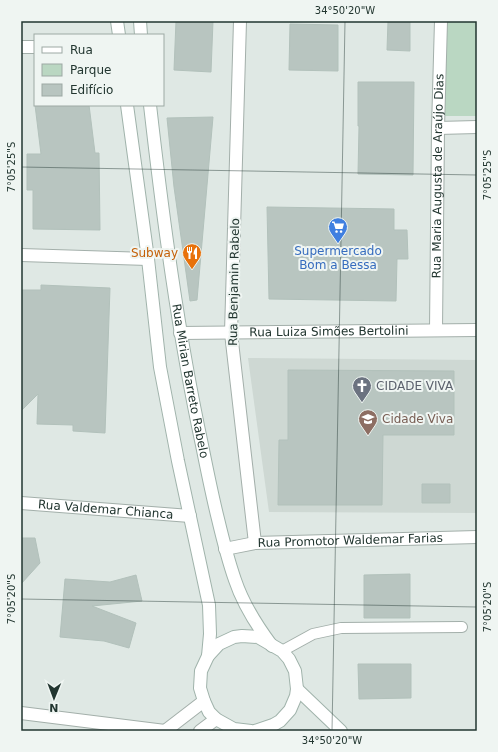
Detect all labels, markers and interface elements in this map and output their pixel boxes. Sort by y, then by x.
text: 34°50'20"W [315,5,375,16]
legend [34,34,164,106]
text: Rua [70,43,93,57]
text: Parque [70,63,111,77]
street label: Rua Maria Augusta de Araújo Dias [430,73,447,278]
text: Edifício [70,83,113,97]
text: 7°05'25"S [6,142,17,192]
text: 7°05'25"S [482,150,493,200]
supermarket icon: Supermercado Bom a Bessa [327,216,349,244]
street label: Rua Benjamin Rabelo [226,218,242,346]
restaurant icon: Subway [181,242,203,270]
place label: Supermercado Bom a Bessa [294,244,382,272]
place label: Subway [131,246,178,260]
street label: Rua Mirian Barreto Rabelo [169,303,211,459]
street label: Rua Luiza Simões Bertolini [249,324,409,339]
church icon: CIDADE VIVA [351,375,373,403]
place label: CIDADE VIVA [376,379,454,393]
school or university icon: Cidade Viva [357,408,379,436]
place label: Cidade Viva [382,412,453,426]
street label: Rua Valdemar Chianca [38,497,174,522]
street label: Rua Promotor Waldemar Farias [258,531,443,550]
text: 7°05'20"S [6,574,17,624]
text: 7°05'20"S [482,582,493,632]
north arrow [34,678,74,718]
text: N [49,701,59,714]
text: 34°50'20"W [302,735,362,746]

